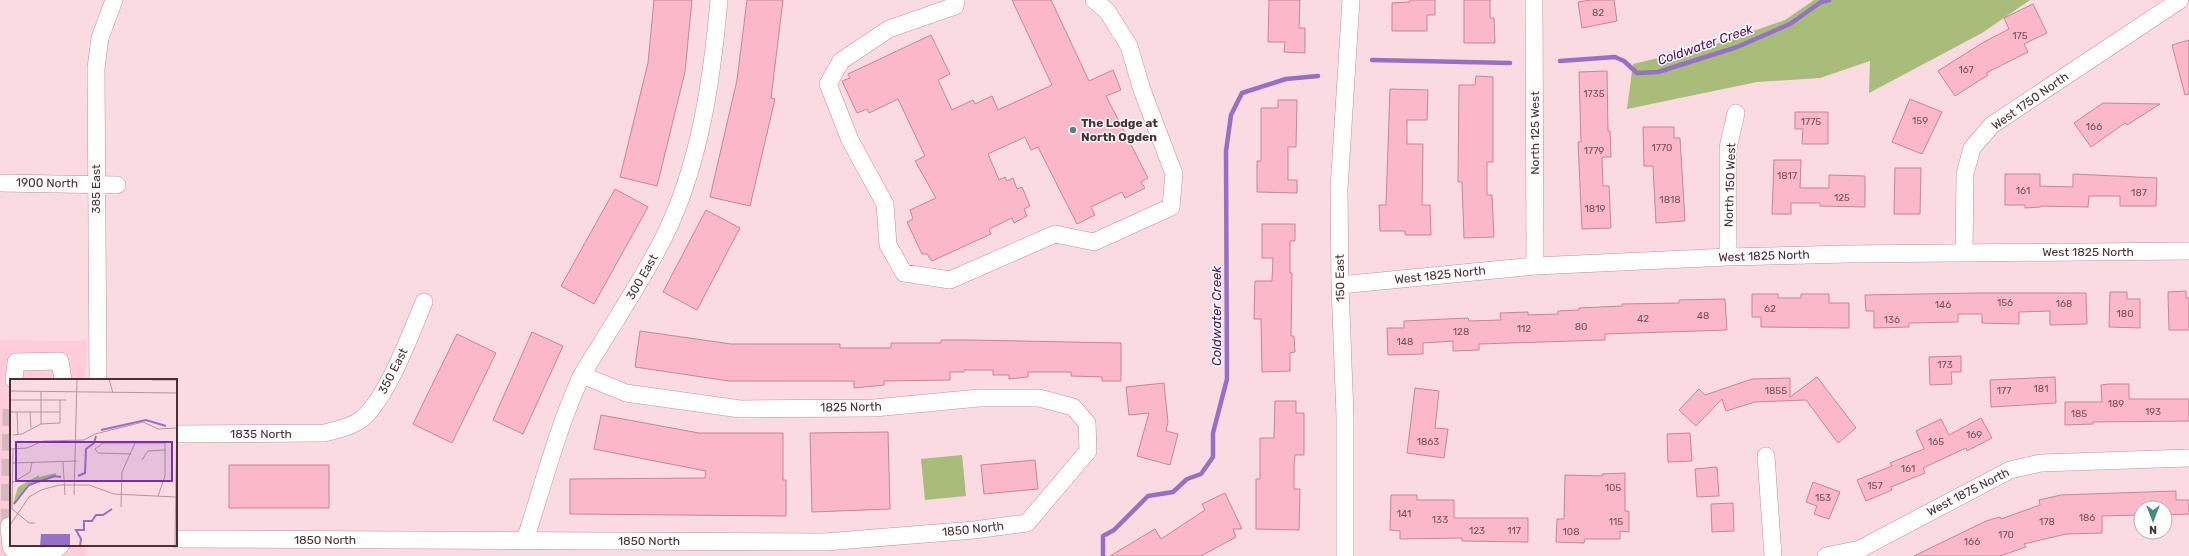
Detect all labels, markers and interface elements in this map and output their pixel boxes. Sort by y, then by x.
house number: 82 [1592,7,1604,19]
water label: Coldwater Creek [1655,21,1755,68]
house number: 175 [2012,30,2028,42]
house number: 167 [1958,64,1974,76]
street label: West 1750 North [1989,69,2071,133]
house number: 1735 [1583,88,1605,100]
street label: North 125 West [1528,91,1542,175]
house number: 159 [1912,115,1928,127]
place label: The Lodge at North Ogden [1081,116,1158,144]
house number: 1775 [1801,116,1821,128]
house number: 166 [2086,121,2102,133]
marker: The Lodge at North Ogden [1068,125,1078,135]
house number: 1770 [1652,142,1672,154]
street label: North 150 West [1722,142,1738,227]
house number: 1779 [1584,145,1604,157]
street label: 385 East [89,164,103,214]
house number: 1817 [1777,170,1797,182]
street label: 1900 North [16,175,78,191]
house number: 161 [2016,185,2030,197]
house number: 187 [2131,187,2147,199]
house number: 125 [1834,192,1850,204]
house number: 1818 [1659,194,1681,206]
house number: 1819 [1585,203,1605,215]
street label: West 1825 North [2042,245,2134,259]
street label: West 1825 North [1718,247,1810,265]
street label: 300 East [623,252,661,302]
street label: 150 East [1333,254,1347,302]
street label: West 1825 North [1394,263,1486,287]
water label: Coldwater Creek [1209,266,1224,366]
house number: 156 [1997,297,2013,309]
house number: 168 [2056,298,2072,310]
house number: 146 [1935,299,1951,311]
house number: 62 [1764,303,1776,315]
house number: 180 [2117,308,2134,320]
house number: 48 [1697,310,1709,322]
house number: 42 [1637,313,1649,325]
house number: 136 [1884,314,1900,326]
house number: 80 [1575,321,1587,333]
house number: 112 [1517,323,1531,335]
house number: 128 [1453,326,1469,338]
house number: 148 [1397,336,1413,348]
street label: 350 East [376,345,411,396]
house number: 173 [1937,359,1953,371]
inset map [10,379,177,546]
house number: 181 [2034,383,2048,395]
house number: 1855 [1765,385,1787,397]
house number: 177 [1997,385,2011,397]
house number: 189 [2108,398,2124,410]
street label: 1825 North [820,399,882,415]
house number: 193 [2145,406,2161,418]
house number: 185 [2071,408,2087,420]
street label: 1835 North [230,427,292,441]
house number: 169 [1966,429,1982,441]
house number: 1863 [1417,436,1439,448]
house number: 165 [1928,436,1944,448]
house number: 161 [1901,463,1915,475]
street label: West 1875 North [1924,465,2012,519]
house number: 157 [1867,480,1883,492]
house number: 105 [1605,482,1621,494]
house number: 153 [1815,492,1831,504]
north arrow [2133,500,2173,540]
house number: 141 [1397,508,1411,520]
house number: 186 [2079,512,2095,524]
house number: 133 [1432,514,1448,526]
house number: 115 [1609,516,1623,528]
house number: 178 [2039,516,2055,528]
street label: 1850 North [941,519,1005,539]
text: N [2149,523,2157,536]
house number: 123 [1469,525,1485,537]
house number: 117 [1507,525,1521,537]
house number: 108 [1563,526,1580,538]
house number: 170 [1998,529,2014,541]
street label: 1850 North [294,533,356,547]
street label: 1850 North [618,534,680,548]
house number: 166 [1964,536,1980,548]

